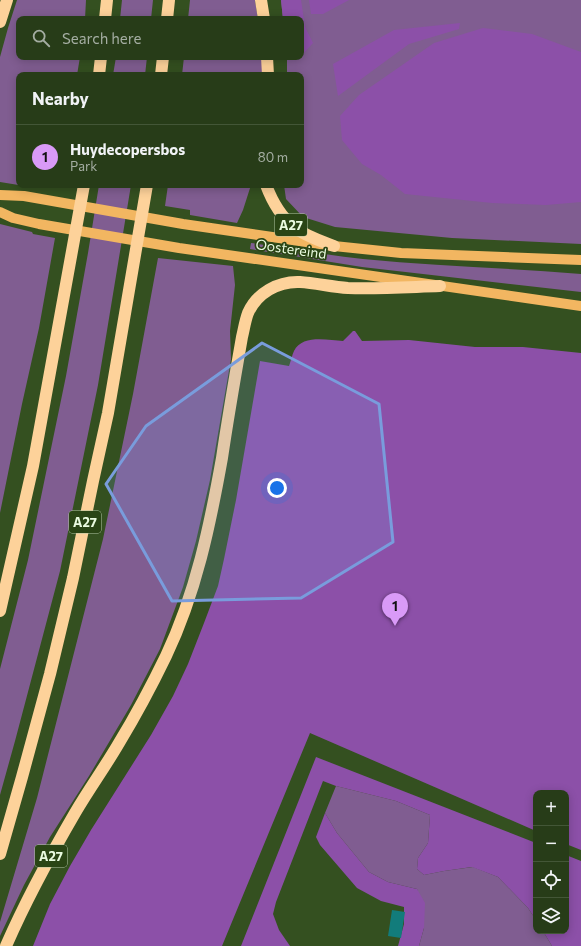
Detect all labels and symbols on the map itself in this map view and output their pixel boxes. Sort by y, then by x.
road number: A27 [275,214,307,236]
street label: Oostereind [255,235,328,262]
your location [267,478,287,498]
road number: A27 [69,511,101,533]
pin: 1 [382,593,408,626]
road number: A27 [35,845,67,867]

